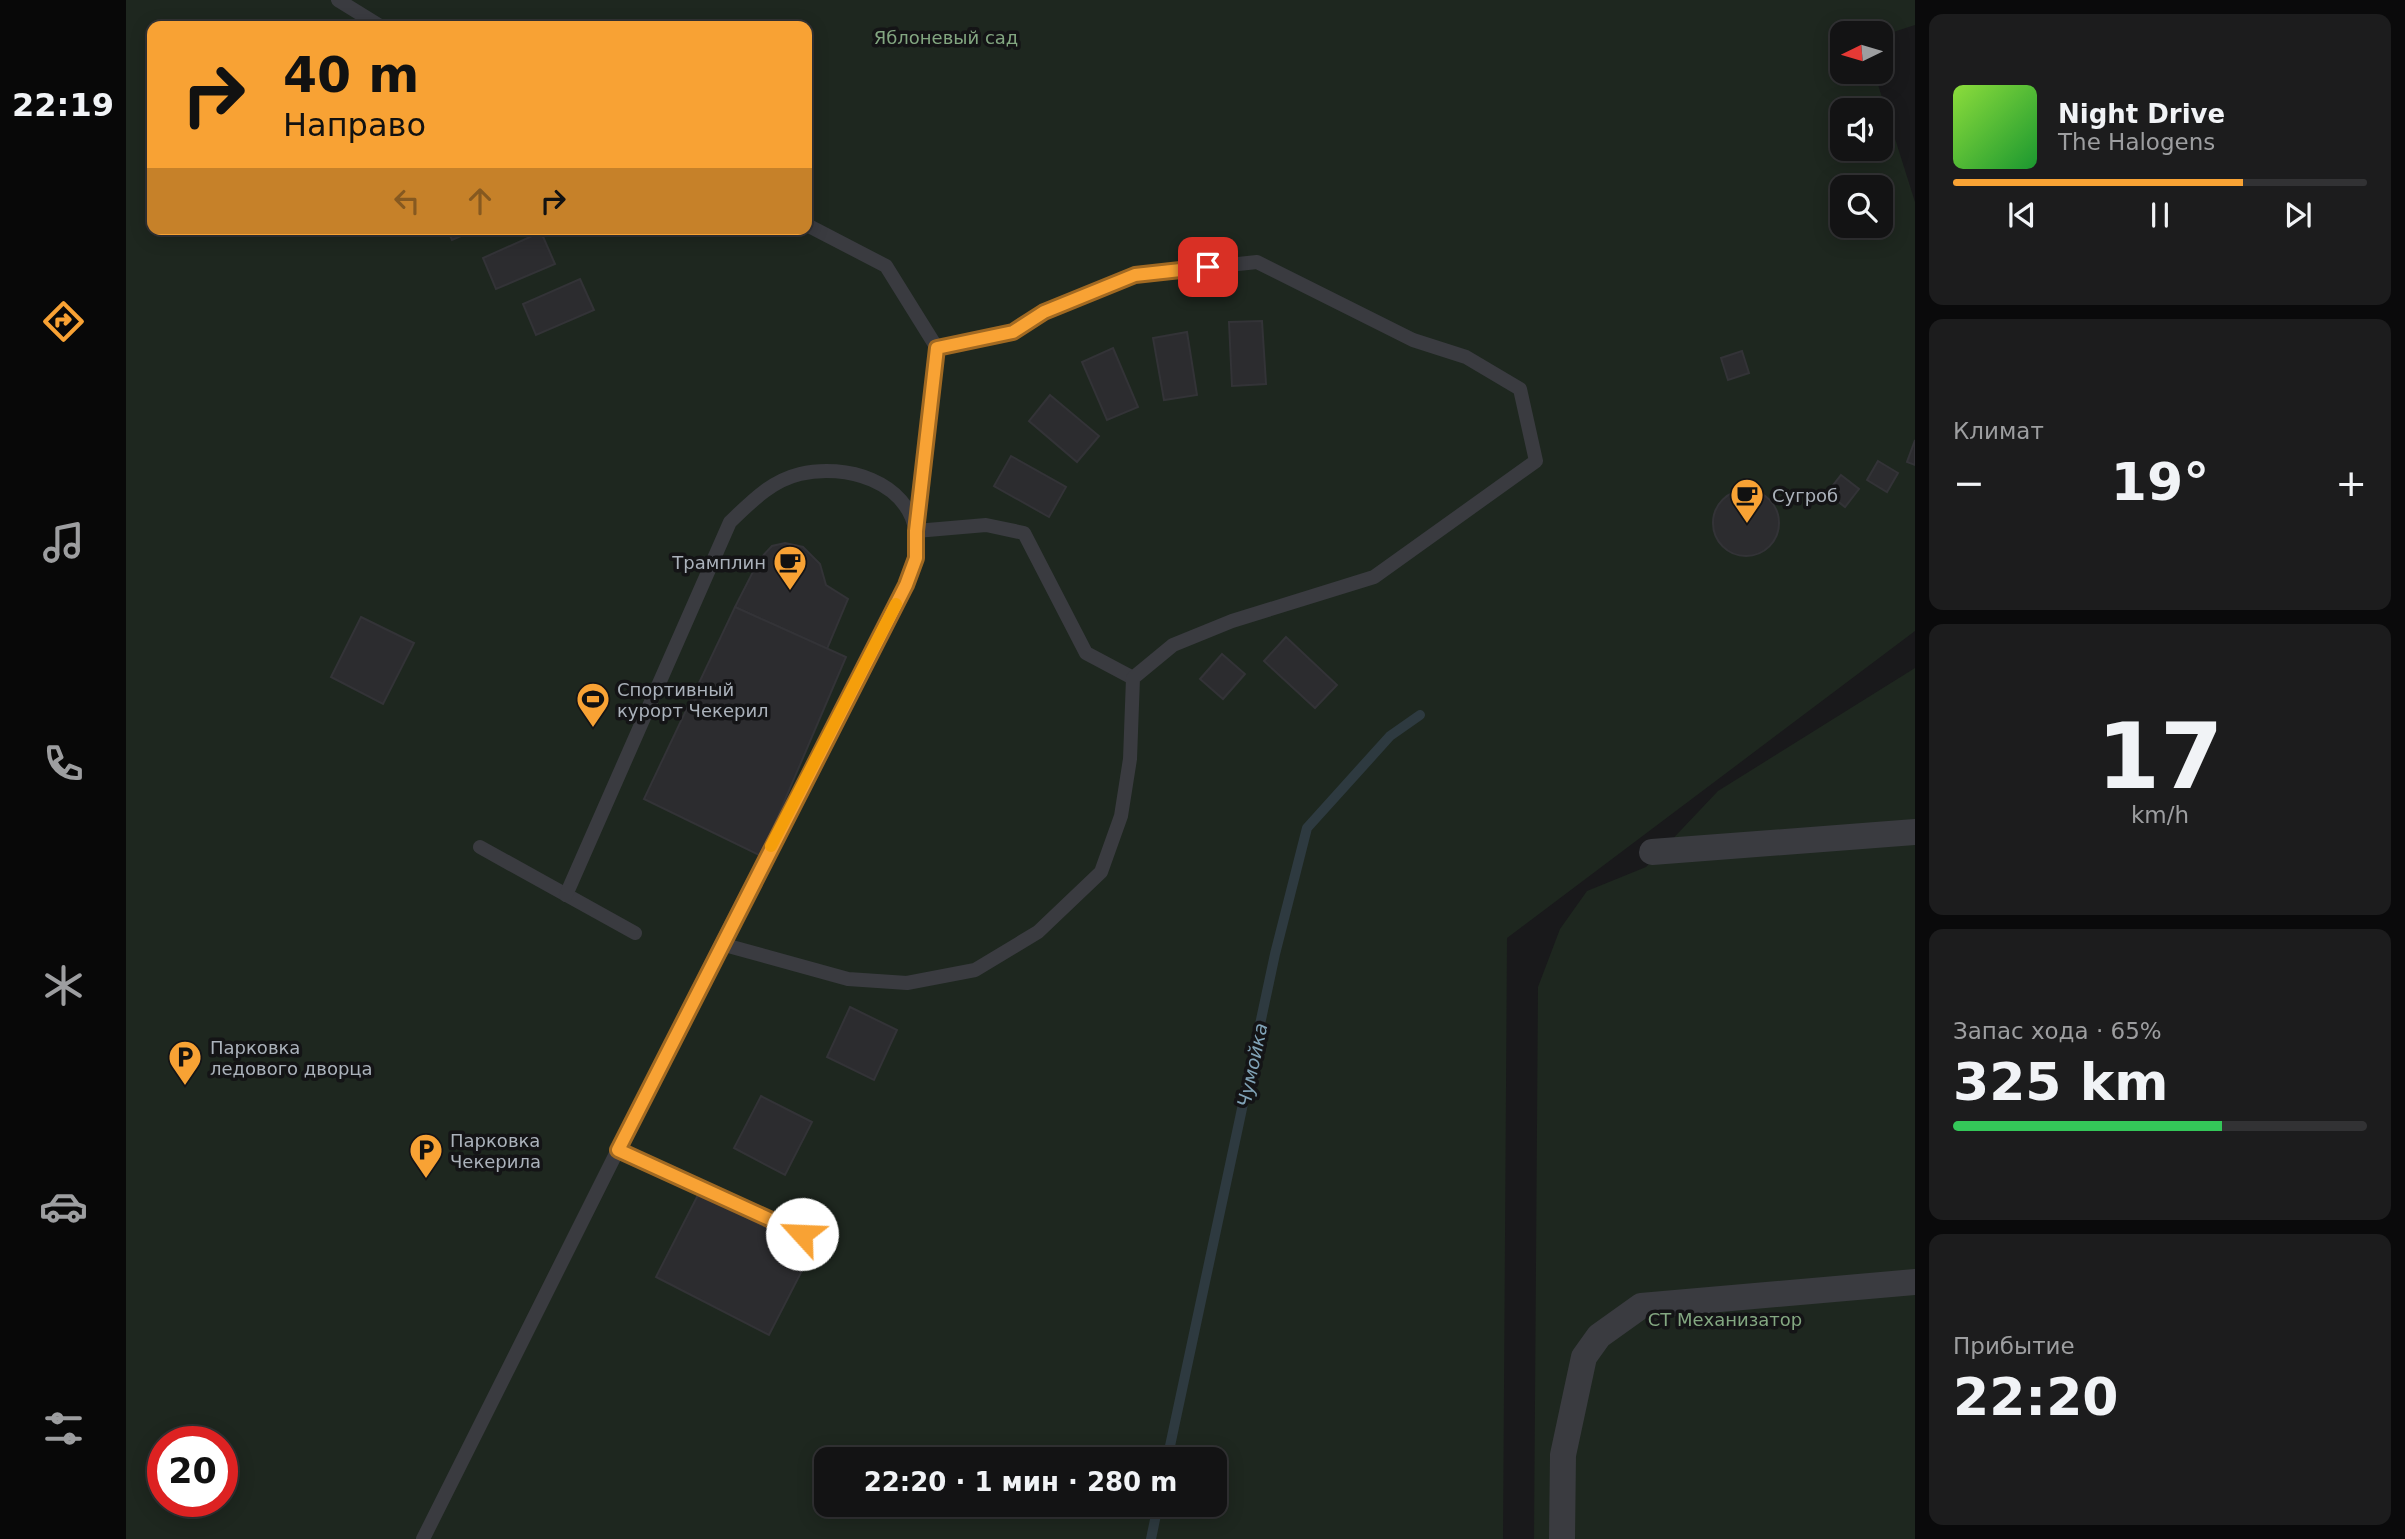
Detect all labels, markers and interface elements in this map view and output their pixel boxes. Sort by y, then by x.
north arrow [1830,21,1894,84]
map controls [1830,21,1893,238]
park label: Яблоневый сад [874,27,1018,48]
text: 40 m [283,47,419,104]
icon: right [168,49,259,140]
text: 22:19 [12,86,114,124]
button: sound [1830,98,1893,161]
text: Night Drive [2058,99,2225,129]
text: Направо [283,106,426,144]
text: The Halogens [2058,129,2215,155]
button: search [1830,175,1893,238]
icon: left [388,182,426,220]
icon: ahead [461,182,499,220]
icon: right [534,182,572,220]
icon: previous [2003,196,2041,234]
icon: pause [2141,196,2179,234]
icon: next [2279,196,2317,234]
pin [1178,237,1238,297]
icon: arrive [1189,248,1227,286]
icon: directions [39,297,88,346]
text: Климат [1953,418,2044,444]
text: 19° [2111,452,2209,512]
text: − [1953,461,1985,505]
text: + [2335,461,2367,505]
cafe icon: Сугроб [1728,476,1766,525]
place label: Сугроб [1772,485,1838,506]
icon: music [39,518,88,567]
cafe icon: Трамплин [771,543,809,592]
place label: Трамплин [671,552,766,573]
place label: Спортивный курорт Чекерил [617,679,769,721]
sports icon: Спортивный курорт Чекерил [574,680,612,729]
text: 17 [2097,704,2223,809]
icon: phone [39,739,88,788]
text: km/h [2131,802,2189,828]
icon: climate [39,961,88,1010]
text: Запас хода · 65% [1953,1018,2162,1044]
water label: Чумойка [1232,1021,1272,1109]
place label: Парковка ледового дворца [210,1037,373,1079]
parking icon: Парковка ледового дворца [166,1038,204,1087]
text: 325 km [1953,1052,2168,1112]
place label: Парковка Чекерила [450,1130,541,1172]
parking icon: Парковка Чекерила [407,1131,445,1180]
icon: car [39,1182,88,1231]
position arrow [765,1197,839,1271]
park label: СТ Механизатор [1648,1309,1802,1330]
text: Прибытие [1953,1333,2075,1359]
text: 22:20 [1953,1367,2119,1427]
icon: filters [39,1404,88,1453]
speed limit sign: 20 [147,1426,238,1517]
text: 22:20 · 1 мин · 280 m [864,1467,1177,1497]

